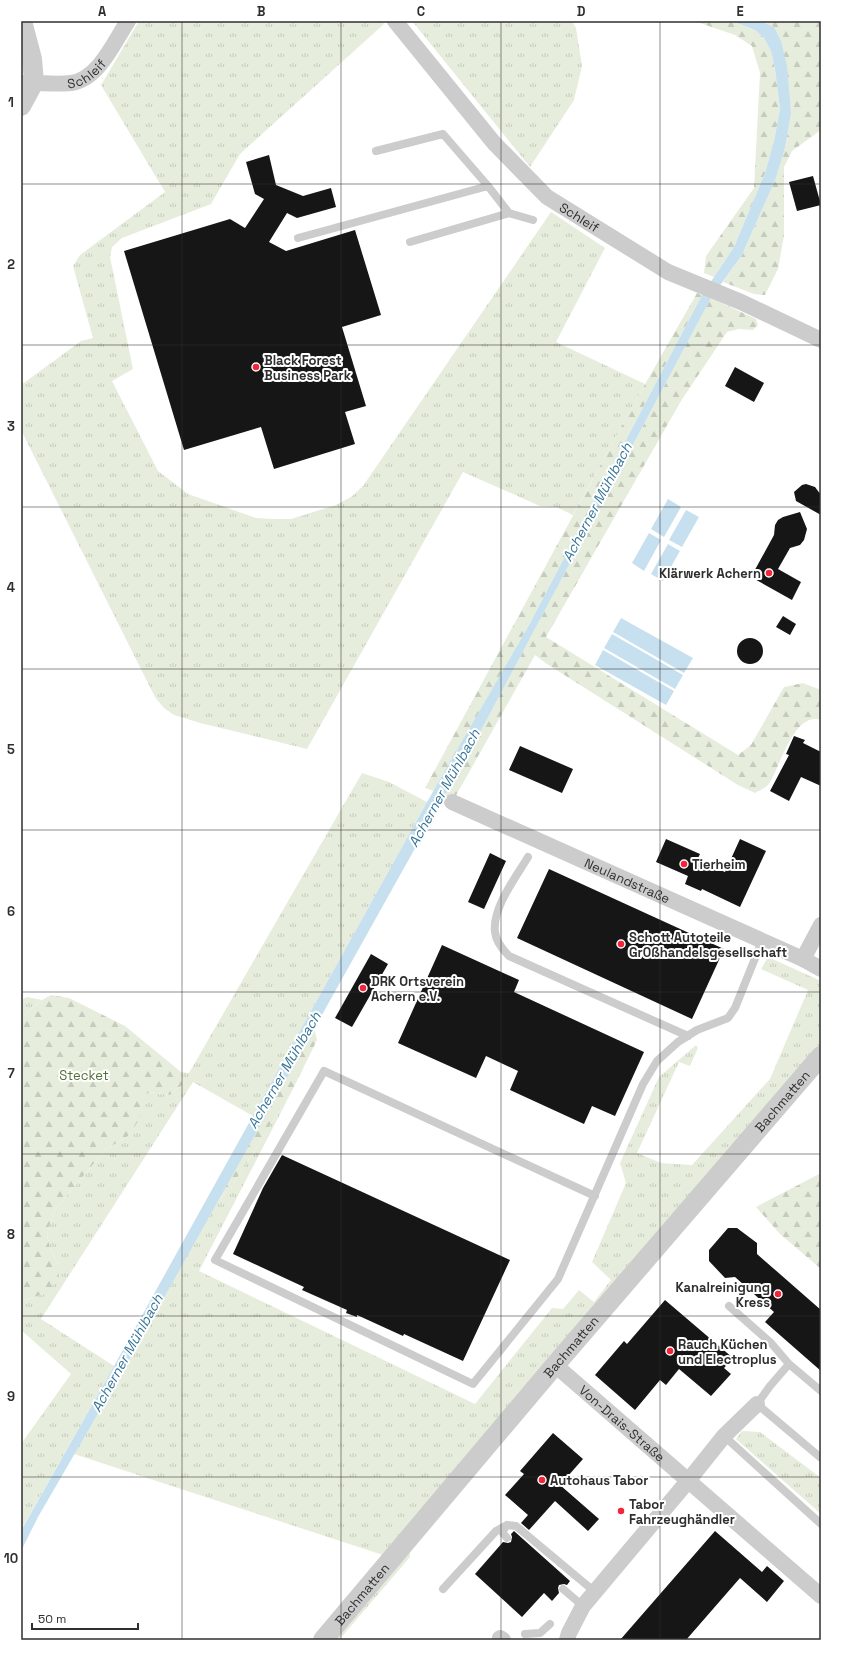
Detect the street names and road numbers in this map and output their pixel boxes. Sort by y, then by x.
street label: Schleif [66,56,110,92]
street label: Schleif [556,199,602,236]
street label: Neulandstraße [582,854,673,907]
street label: Bachmatten [751,1067,814,1136]
street label: Bachmatten [540,1313,602,1381]
street label: Von-Drais-Straße [575,1382,668,1466]
street label: Bachmatten [331,1560,393,1629]

